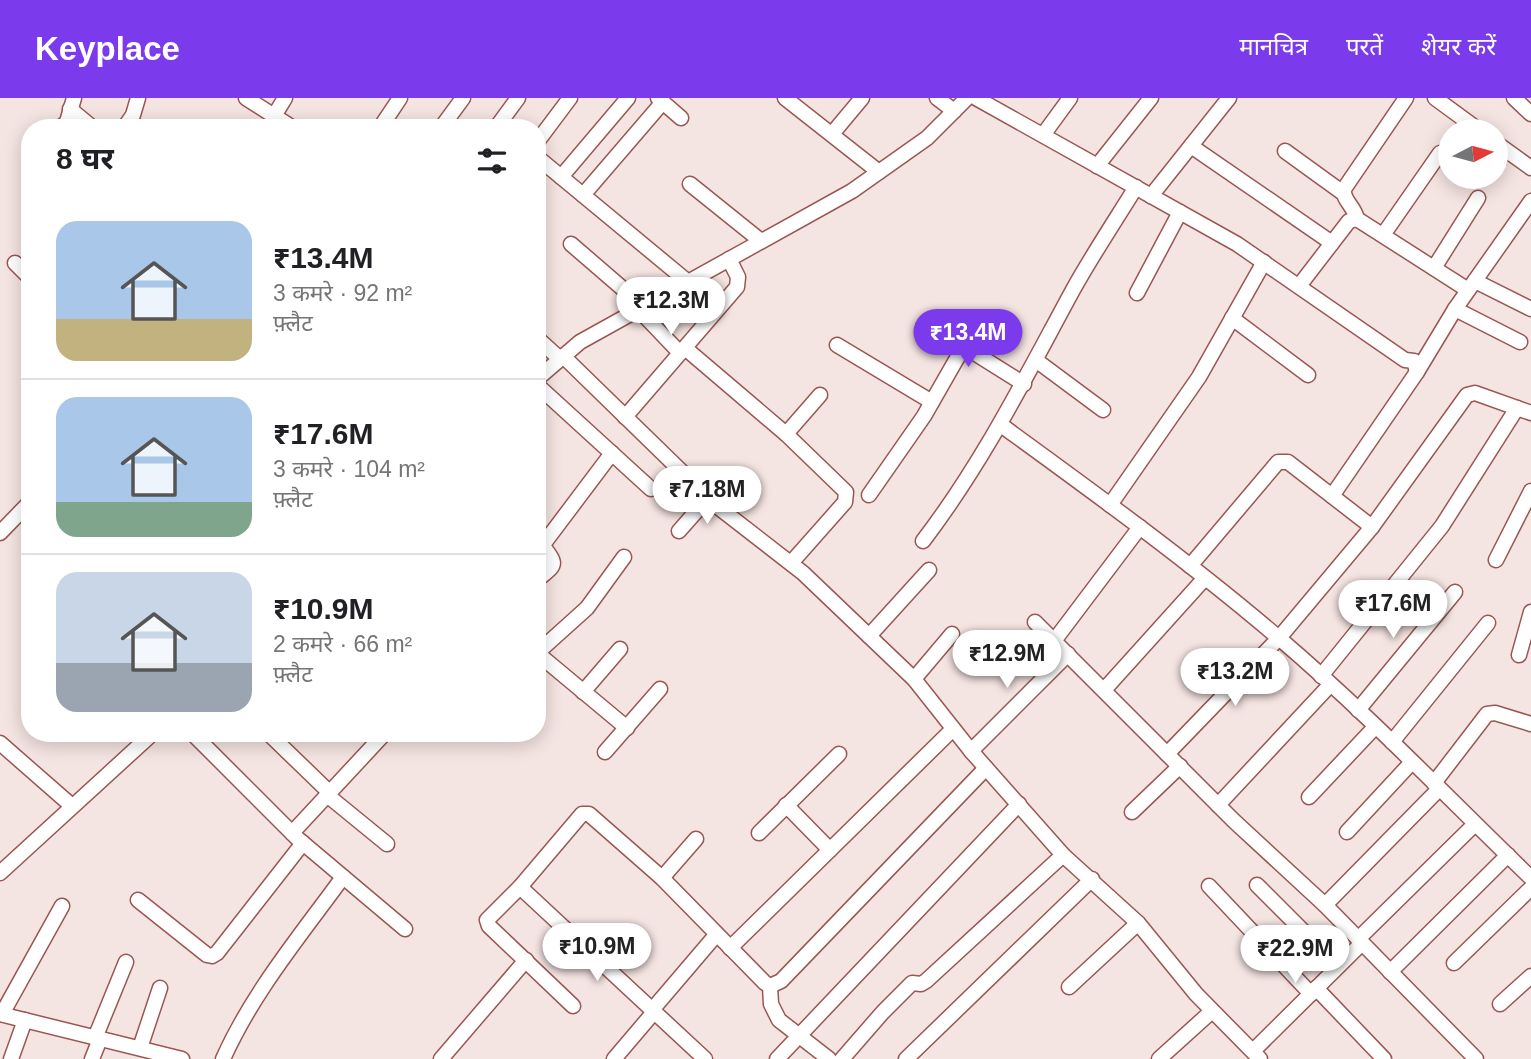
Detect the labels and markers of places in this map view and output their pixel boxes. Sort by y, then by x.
pin: ₹12.3M [614,278,728,337]
pin: ₹13.4M [911,310,1025,369]
pin: ₹7.18M [650,466,764,526]
pin: ₹17.6M [1336,580,1450,640]
pin: ₹12.9M [950,630,1064,690]
pin: ₹13.2M [1178,648,1292,708]
pin: ₹10.9M [540,924,654,983]
pin: ₹22.9M [1238,926,1352,985]

